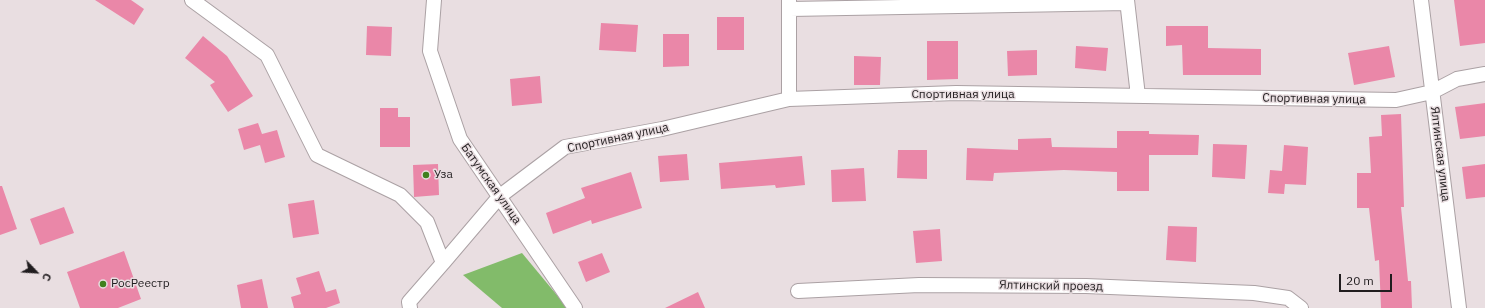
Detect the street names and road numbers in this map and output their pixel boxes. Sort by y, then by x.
street label: Спортивная улица [911,88,1015,102]
street label: Спортивная улица [1262,91,1366,107]
street label: Ялтинская улица [1427,106,1453,202]
street label: Спортивная улица [566,120,670,156]
street label: Батумская улица [458,141,524,227]
street label: Ялтинский проезд [999,278,1103,294]

